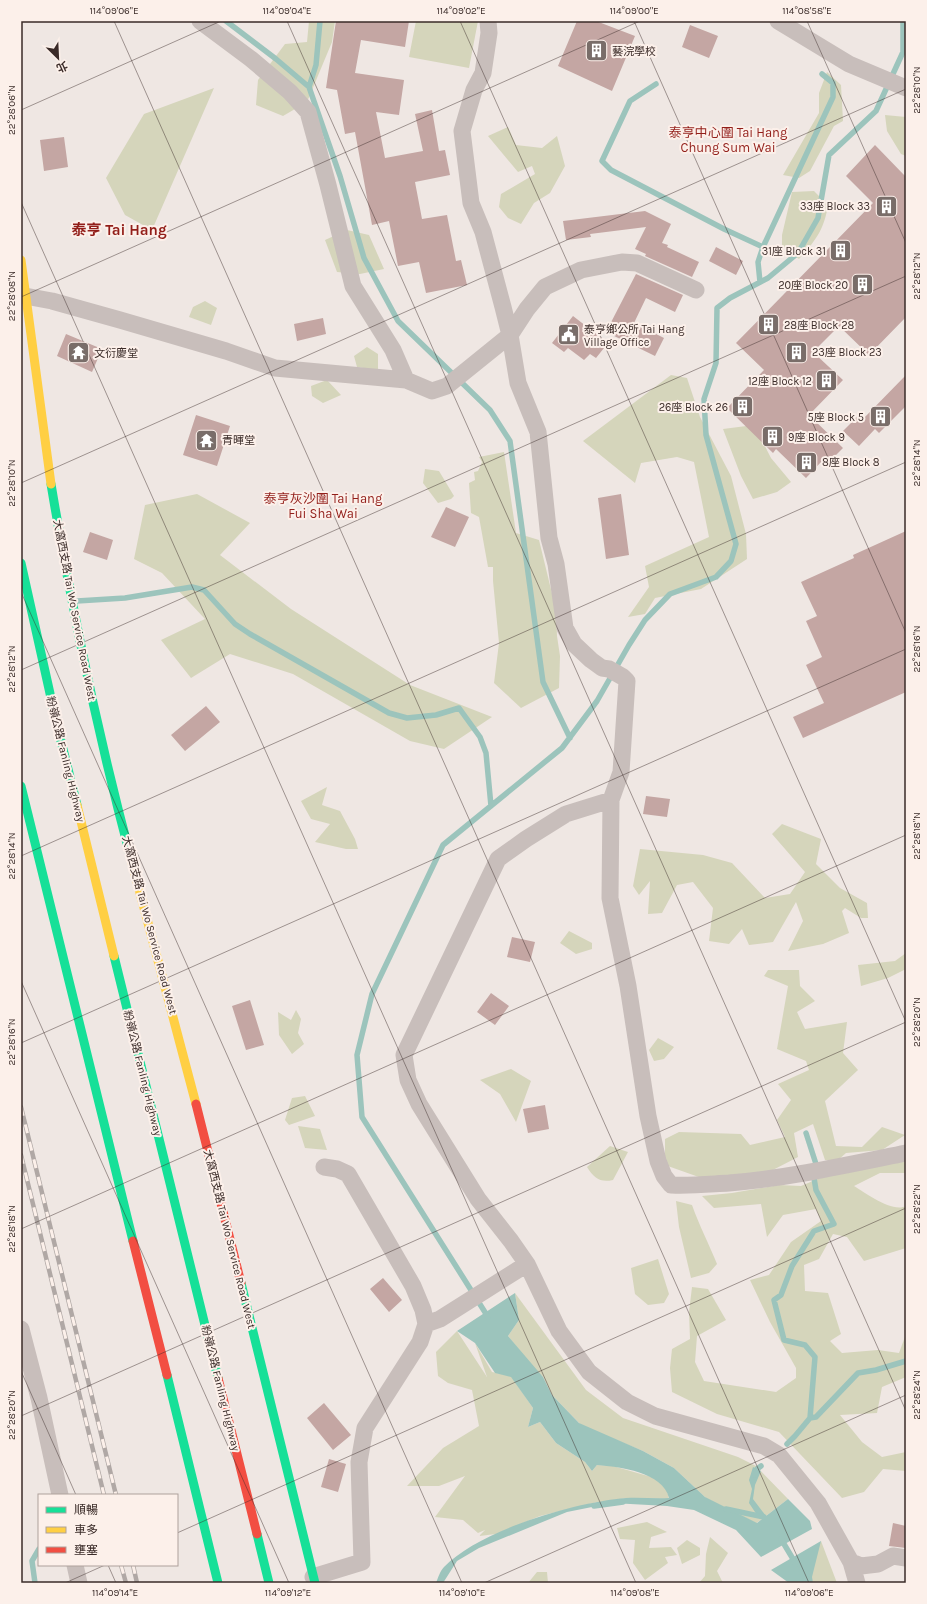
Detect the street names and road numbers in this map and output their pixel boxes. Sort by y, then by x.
street label: 大窩西支路 Tai Wo Service Road West [51,518,98,702]
street label: 粉嶺公路 Fanling Highway [44,695,87,823]
street label: 大窩西支路 Tai Wo Service Road West [119,834,180,1016]
street label: 粉嶺公路 Fanling Highway [121,1009,164,1137]
street label: 大窩西支路 Tai Wo Service Road West [201,1148,258,1330]
street label: 粉嶺公路 Fanling Highway [199,1324,242,1452]

